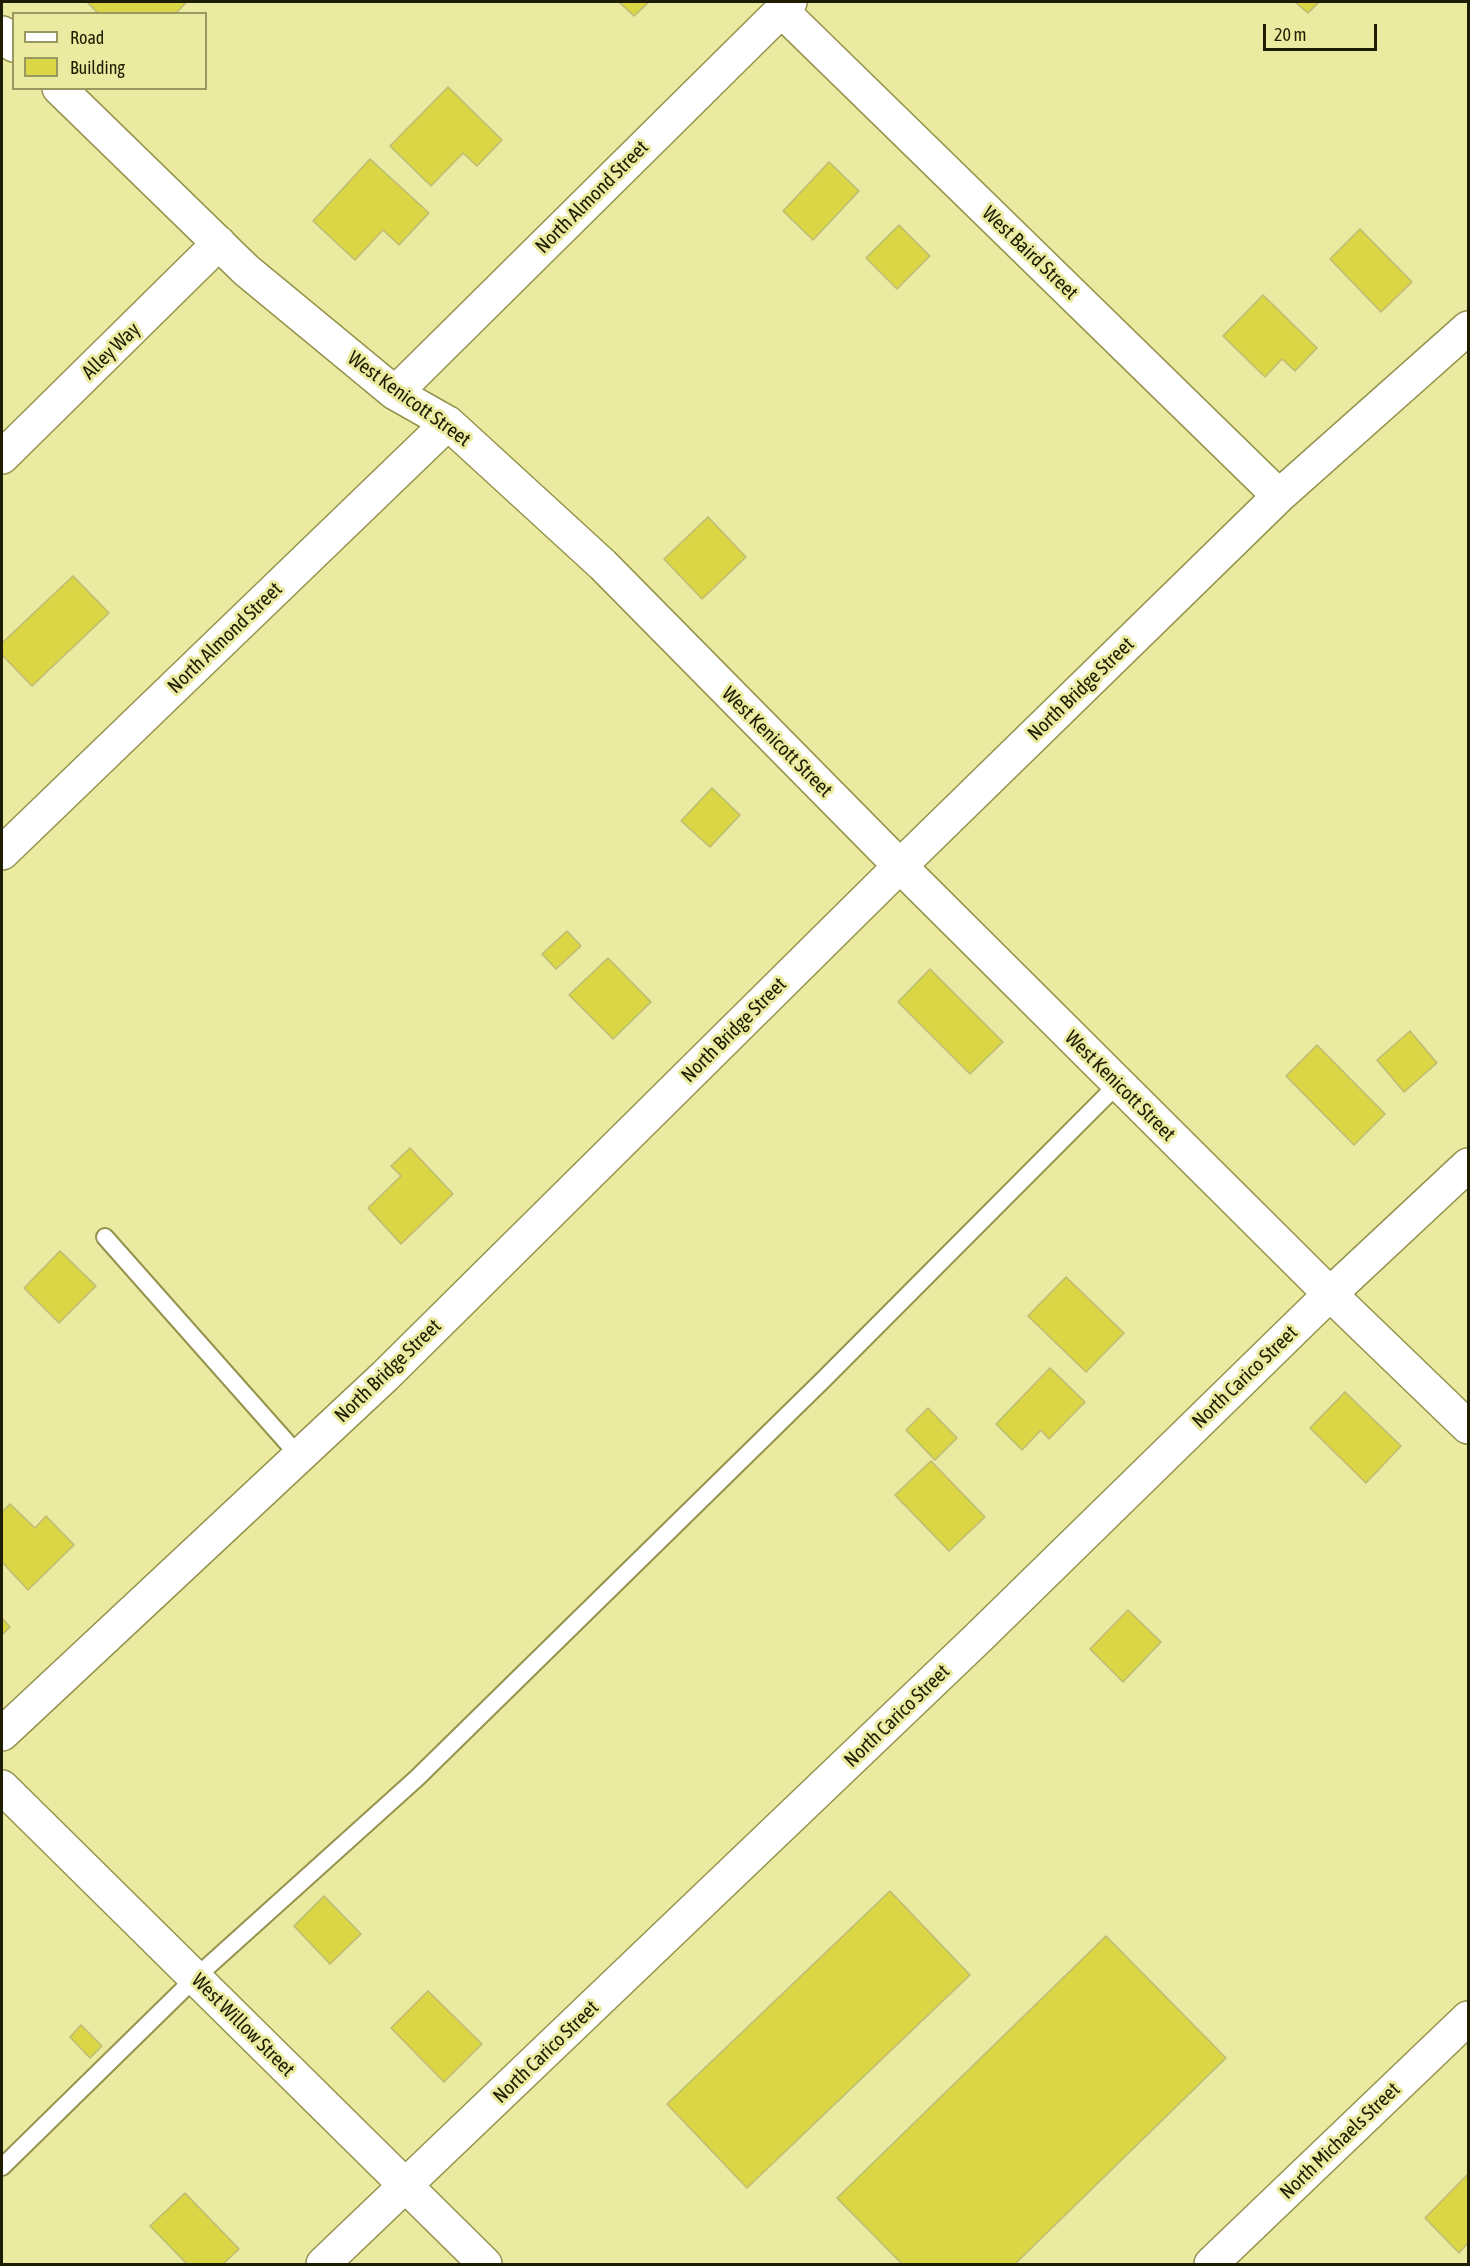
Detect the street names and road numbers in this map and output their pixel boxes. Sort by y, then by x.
street label: North Almond Street [531,136,653,258]
street label: West Baird Street [977,201,1083,305]
street label: Alley Way [77,318,145,384]
street label: West Kenicott Street [343,346,475,452]
street label: North Almond Street [163,577,287,699]
street label: North Bridge Street [1023,632,1139,746]
street label: West Kenicott Street [717,682,837,802]
street label: North Bridge Street [677,973,791,1087]
street label: West Kenicott Street [1060,1026,1180,1146]
street label: North Bridge Street [330,1314,446,1428]
street label: North Carico Street [1187,1321,1303,1433]
street label: North Carico Street [839,1660,955,1772]
street label: West Willow Street [187,1969,299,2081]
street label: North Carico Street [488,1996,604,2108]
street label: North Michaels Street [1275,2078,1405,2204]

